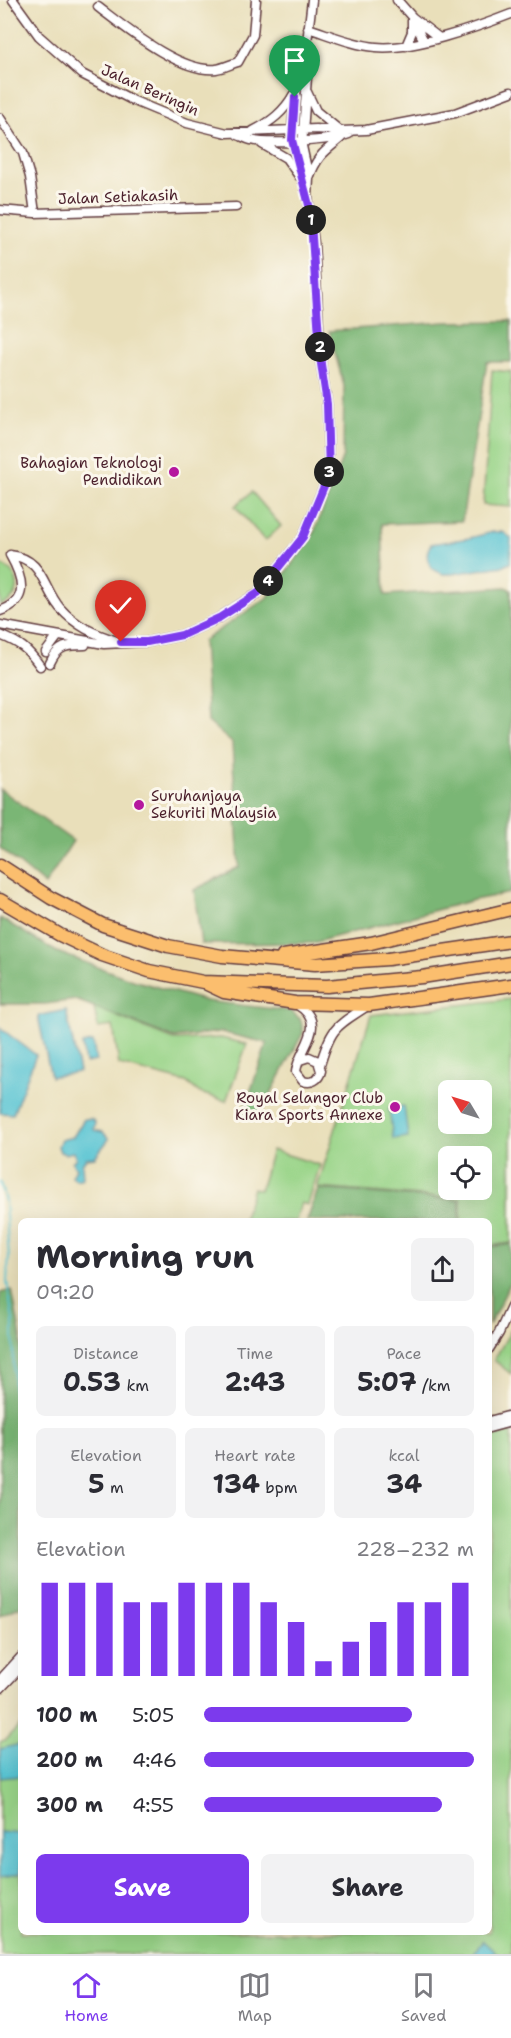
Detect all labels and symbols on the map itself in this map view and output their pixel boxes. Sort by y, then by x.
pin [269,35,320,97]
street label: Jalan Beringin [98,59,202,121]
street label: Jalan Setiakasih [58,185,178,209]
pin: 1 [296,205,326,235]
pin: 2 [305,332,335,362]
place label: Bahagian Teknologi Pendidikan [20,453,162,490]
pin: 3 [314,457,344,487]
marker: Bahagian Teknologi Pendidikan [167,465,181,479]
pin: 4 [253,566,283,596]
pin [95,580,146,642]
place label: Suruhanjaya Sekuriti Malaysia [151,786,277,823]
marker: Suruhanjaya Sekuriti Malaysia [132,798,146,812]
north arrow [438,1080,492,1134]
place label: Royal Selangor Club Kiara Sports Annexe [235,1088,383,1125]
marker: Royal Selangor Club Kiara Sports Annexe [388,1100,402,1114]

